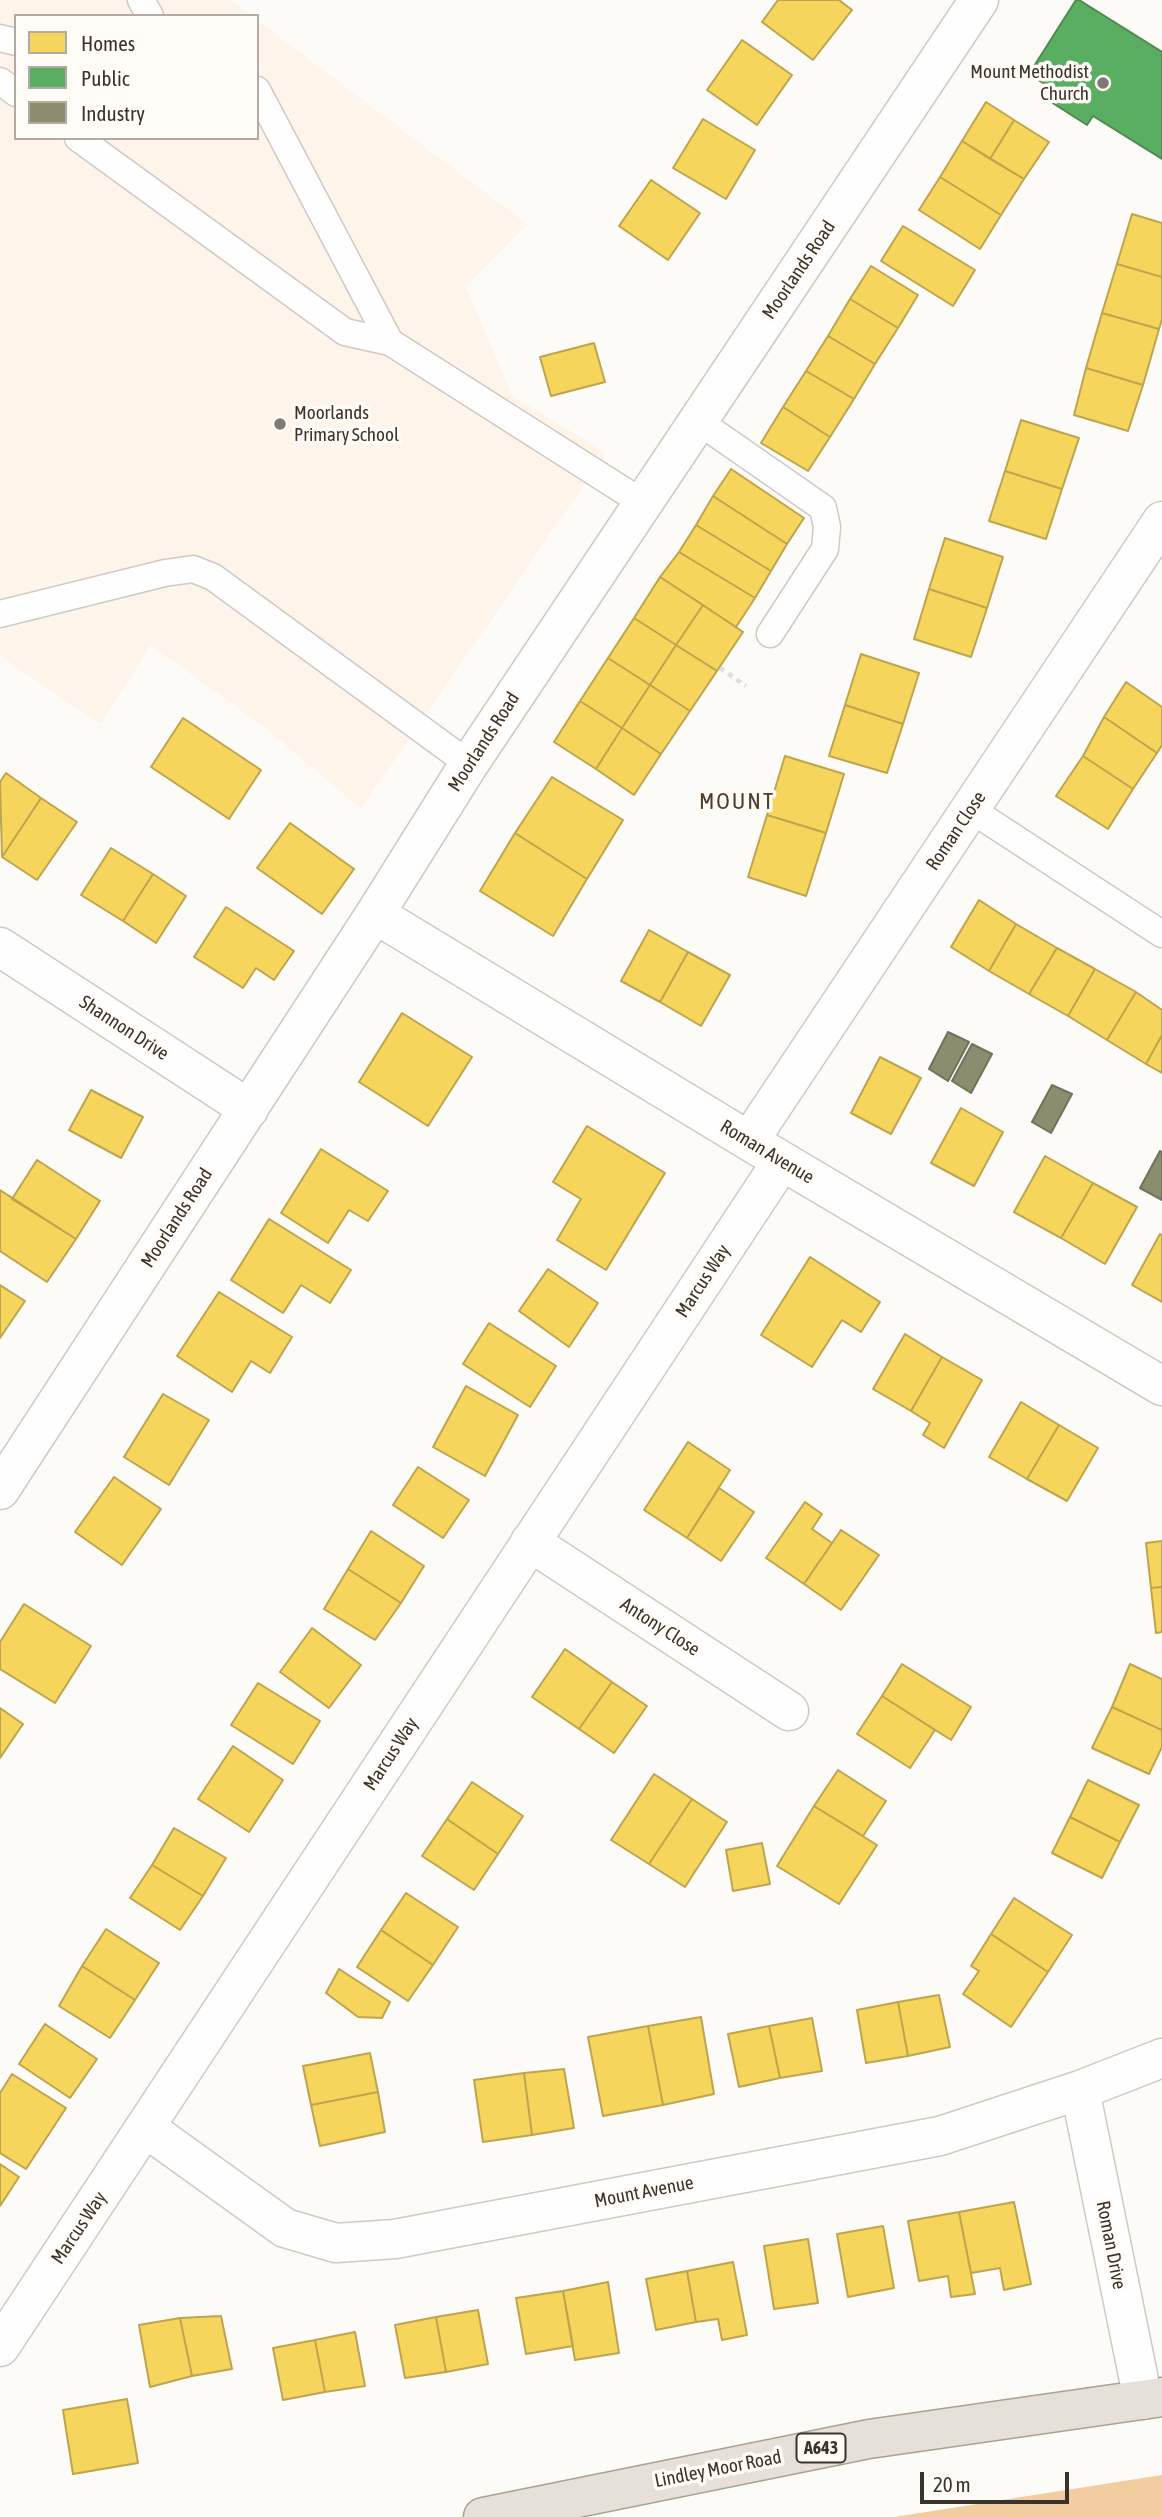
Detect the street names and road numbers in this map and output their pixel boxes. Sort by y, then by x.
street label: Moorlands Road [758,216,840,324]
street label: Moorlands Road [443,688,525,796]
street label: Roman Close [921,787,991,875]
street label: Shannon Drive [75,991,173,1065]
street label: Roman Avenue [716,1115,818,1189]
street label: Moorlands Road [136,1164,218,1272]
street label: Marcus Way [671,1240,735,1322]
street label: Antony Close [616,1593,704,1661]
street label: Marcus Way [359,1713,423,1795]
street label: Mount Avenue [592,2171,696,2213]
street label: Marcus Way [46,2187,112,2269]
street label: Roman Drive [1091,2199,1131,2291]
road number: A643 [796,2434,846,2462]
street label: Lindley Moor Road [653,2446,783,2492]

